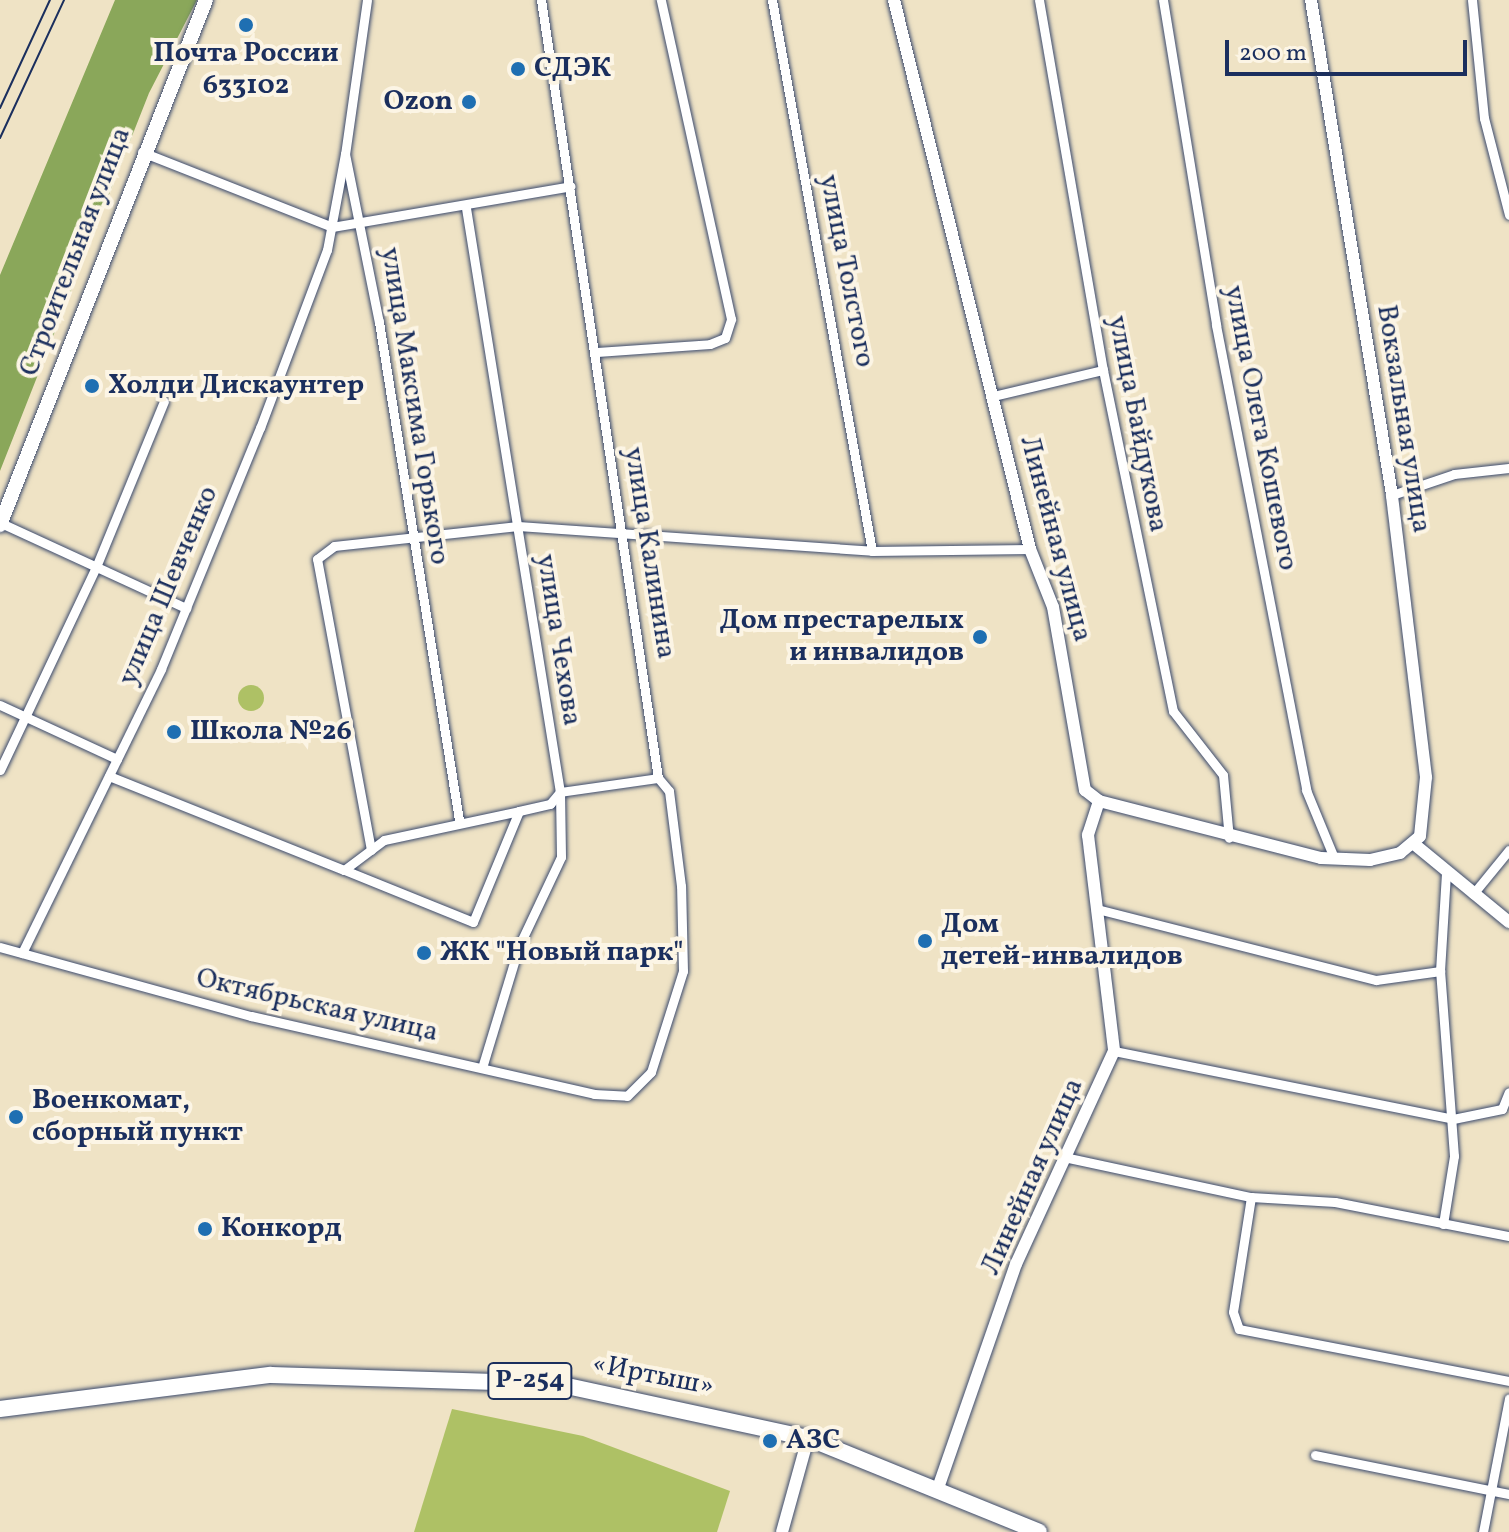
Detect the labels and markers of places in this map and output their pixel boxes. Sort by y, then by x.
marker: Почта России 633102 [237,16,255,34]
place label: Почта России 633102 [153,37,339,103]
place label: СДЭК [534,52,611,86]
marker: СДЭК [509,60,527,78]
place label: Ozon [383,85,453,119]
marker: Ozon [460,93,478,111]
place label: Холди Дискаунтер [108,369,364,403]
marker: Холди Дискаунтер [83,377,101,395]
place label: Дом престарелых и инвалидов [720,604,964,670]
marker: Дом престарелых и инвалидов [971,628,989,646]
place label: Школа №26 [190,715,352,749]
marker: Школа №26 [165,723,183,741]
place label: Дом детей-инвалидов [941,908,1183,974]
marker: Дом детей-инвалидов [916,932,934,950]
place label: ЖК "Новый парк" [440,936,684,970]
marker: ЖК "Новый парк" [415,944,433,962]
place label: Военкомат, сборный пункт [32,1084,243,1150]
marker: Военкомат, сборный пункт [7,1108,25,1126]
place label: Конкорд [221,1212,342,1246]
marker: Конкорд [196,1220,214,1238]
place label: АЗС [786,1424,840,1458]
marker: АЗС [761,1432,779,1450]

